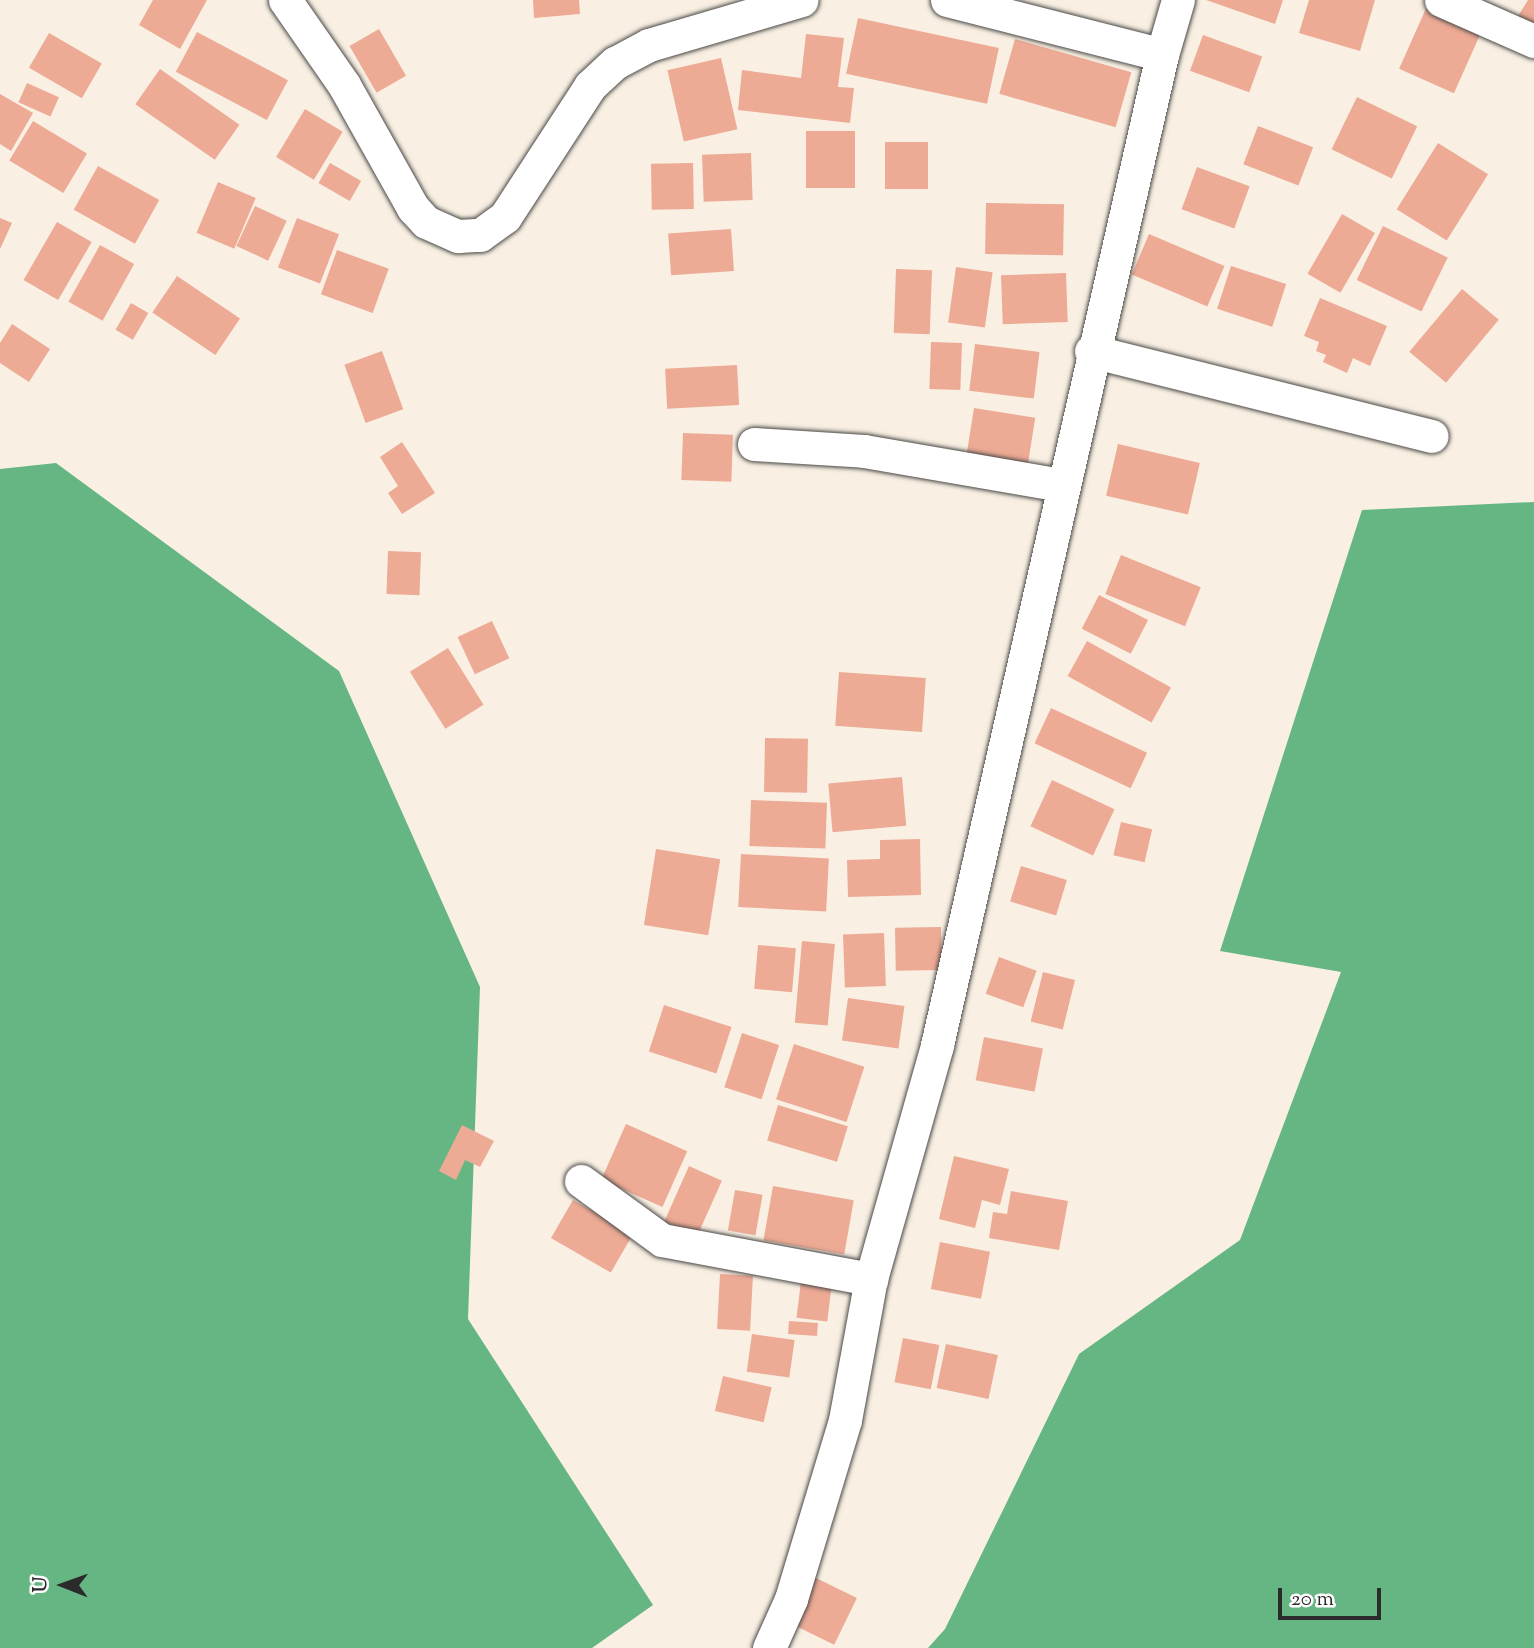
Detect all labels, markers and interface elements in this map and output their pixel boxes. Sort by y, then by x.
north arrow [28,1550,98,1620]
scale bar [1282,1574,1385,1618]
text: U [28,1577,55,1593]
text: 20 m [1291,1585,1334,1615]

